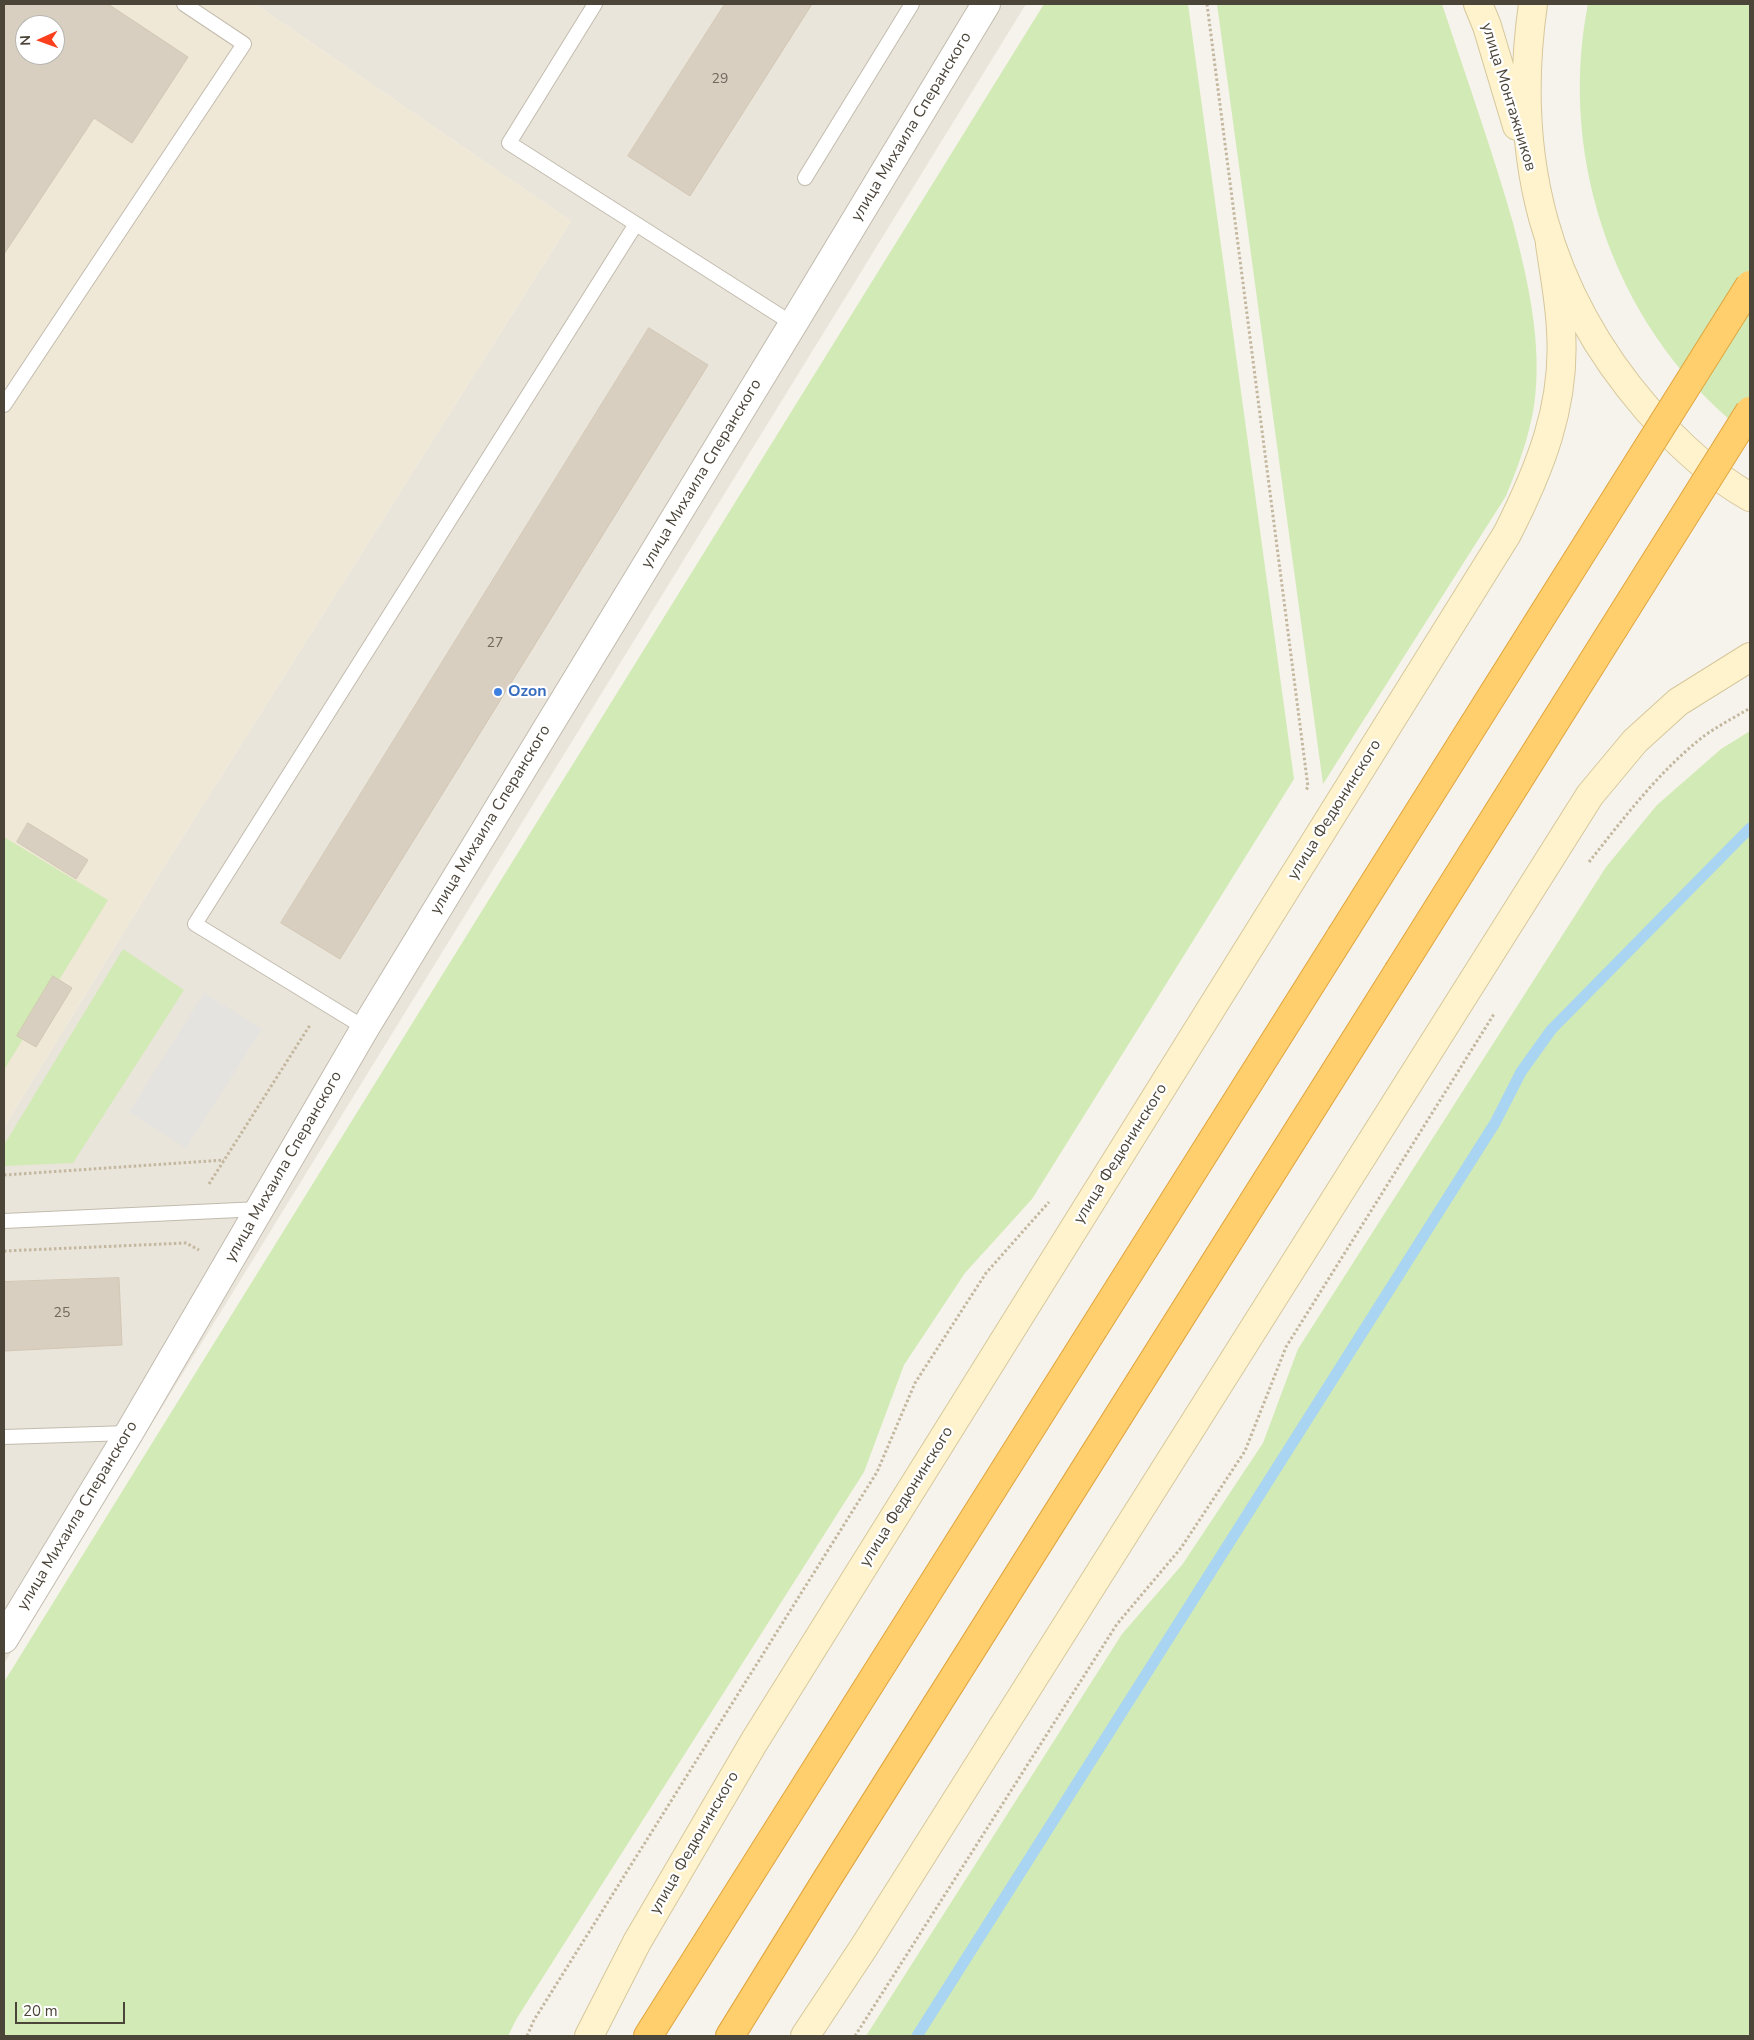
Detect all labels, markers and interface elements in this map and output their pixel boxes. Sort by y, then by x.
north arrow [15,15,65,65]
street label: улица Монтажников [1476,21,1540,173]
street label: улица Михаила Сперанского [848,29,976,225]
text: N [16,35,35,46]
house number: 29 [712,72,728,88]
street label: улица Михаила Сперанского [638,376,766,572]
house number: 27 [487,636,503,652]
place label: Ozon [508,682,547,702]
marker: Ozon [492,686,504,698]
street label: улица Михаила Сперанского [427,722,555,918]
street label: улица Федюнинского [1284,736,1386,884]
street label: улица Михаила Сперанского [221,1068,347,1266]
street label: улица Федюнинского [1070,1080,1172,1228]
house number: 25 [54,1306,70,1322]
street label: улица Михаила Сперанского [14,1418,142,1614]
street label: улица Федюнинского [856,1423,958,1571]
street label: улица Федюнинского [646,1768,744,1918]
scale bar [18,1992,128,2024]
text: 20 m [23,2001,58,2021]

